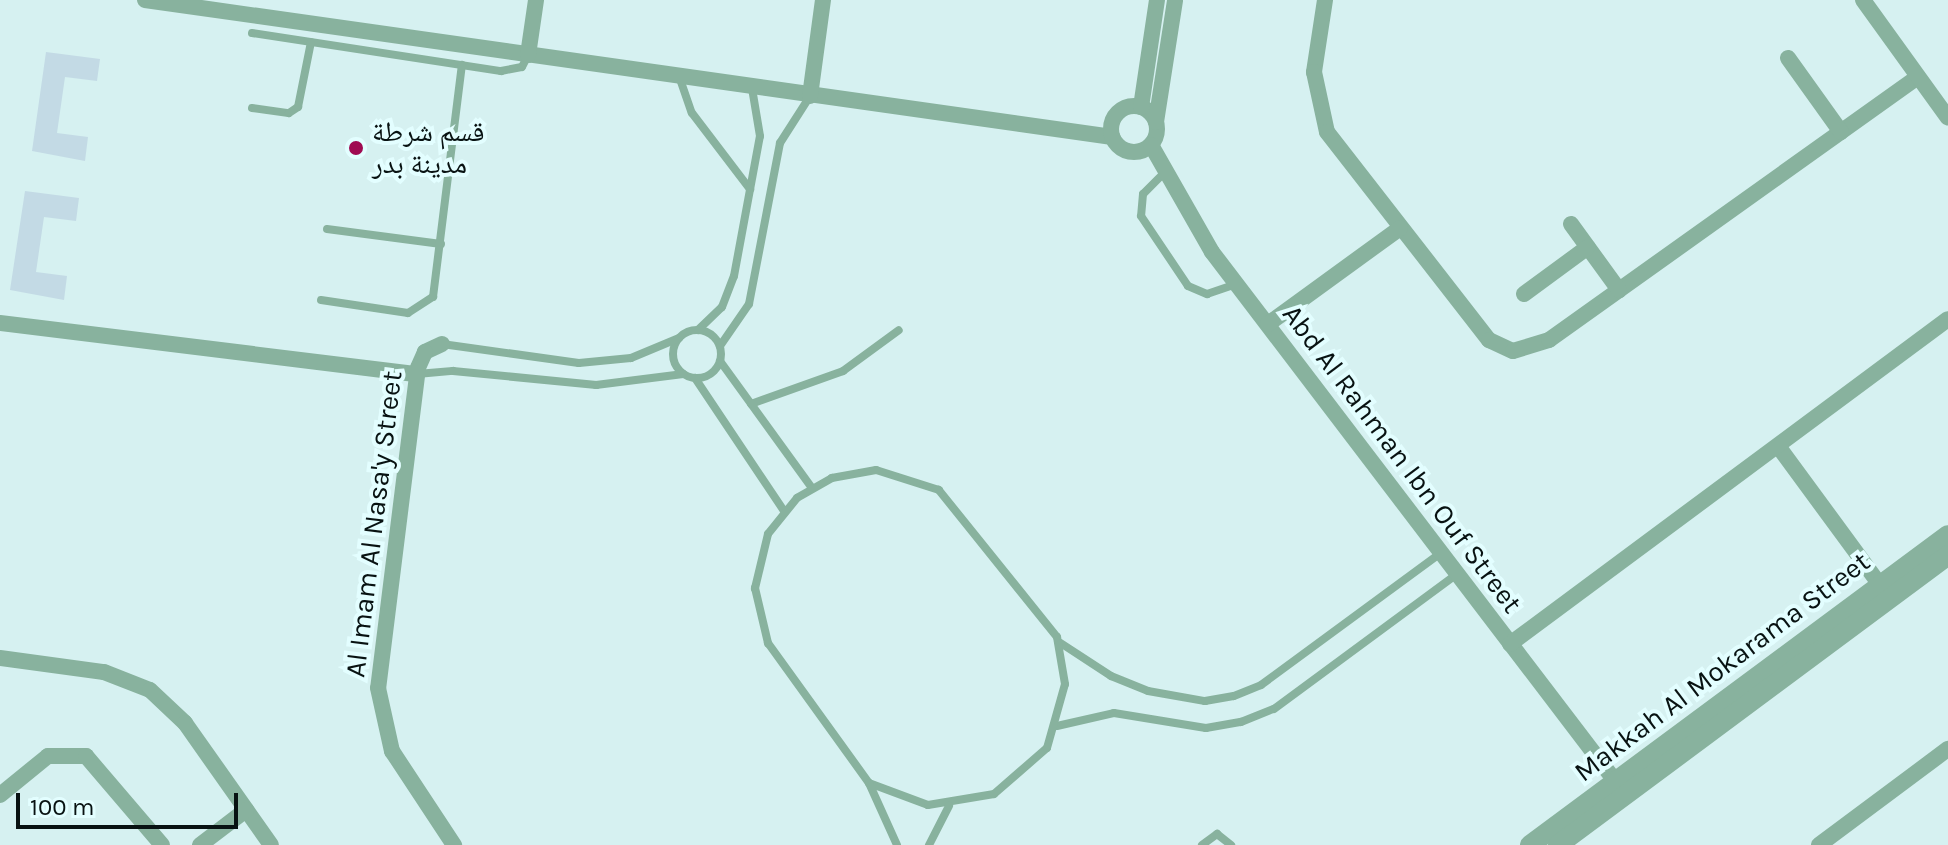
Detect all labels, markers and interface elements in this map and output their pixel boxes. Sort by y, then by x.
place label: قسم شرطة مدينة بدر [372,115,485,181]
marker: قسم شرطة مدينة بدر [347,139,365,157]
street label: Abd Al Rahman Ibn Ouf Street [1275,298,1529,620]
street label: Al Imam Al Nasa'y Street [339,369,409,679]
street label: Makkah Al Mokarama Street [1568,545,1876,789]
scale bar [20,777,242,827]
text: 100 m [30,793,95,821]

